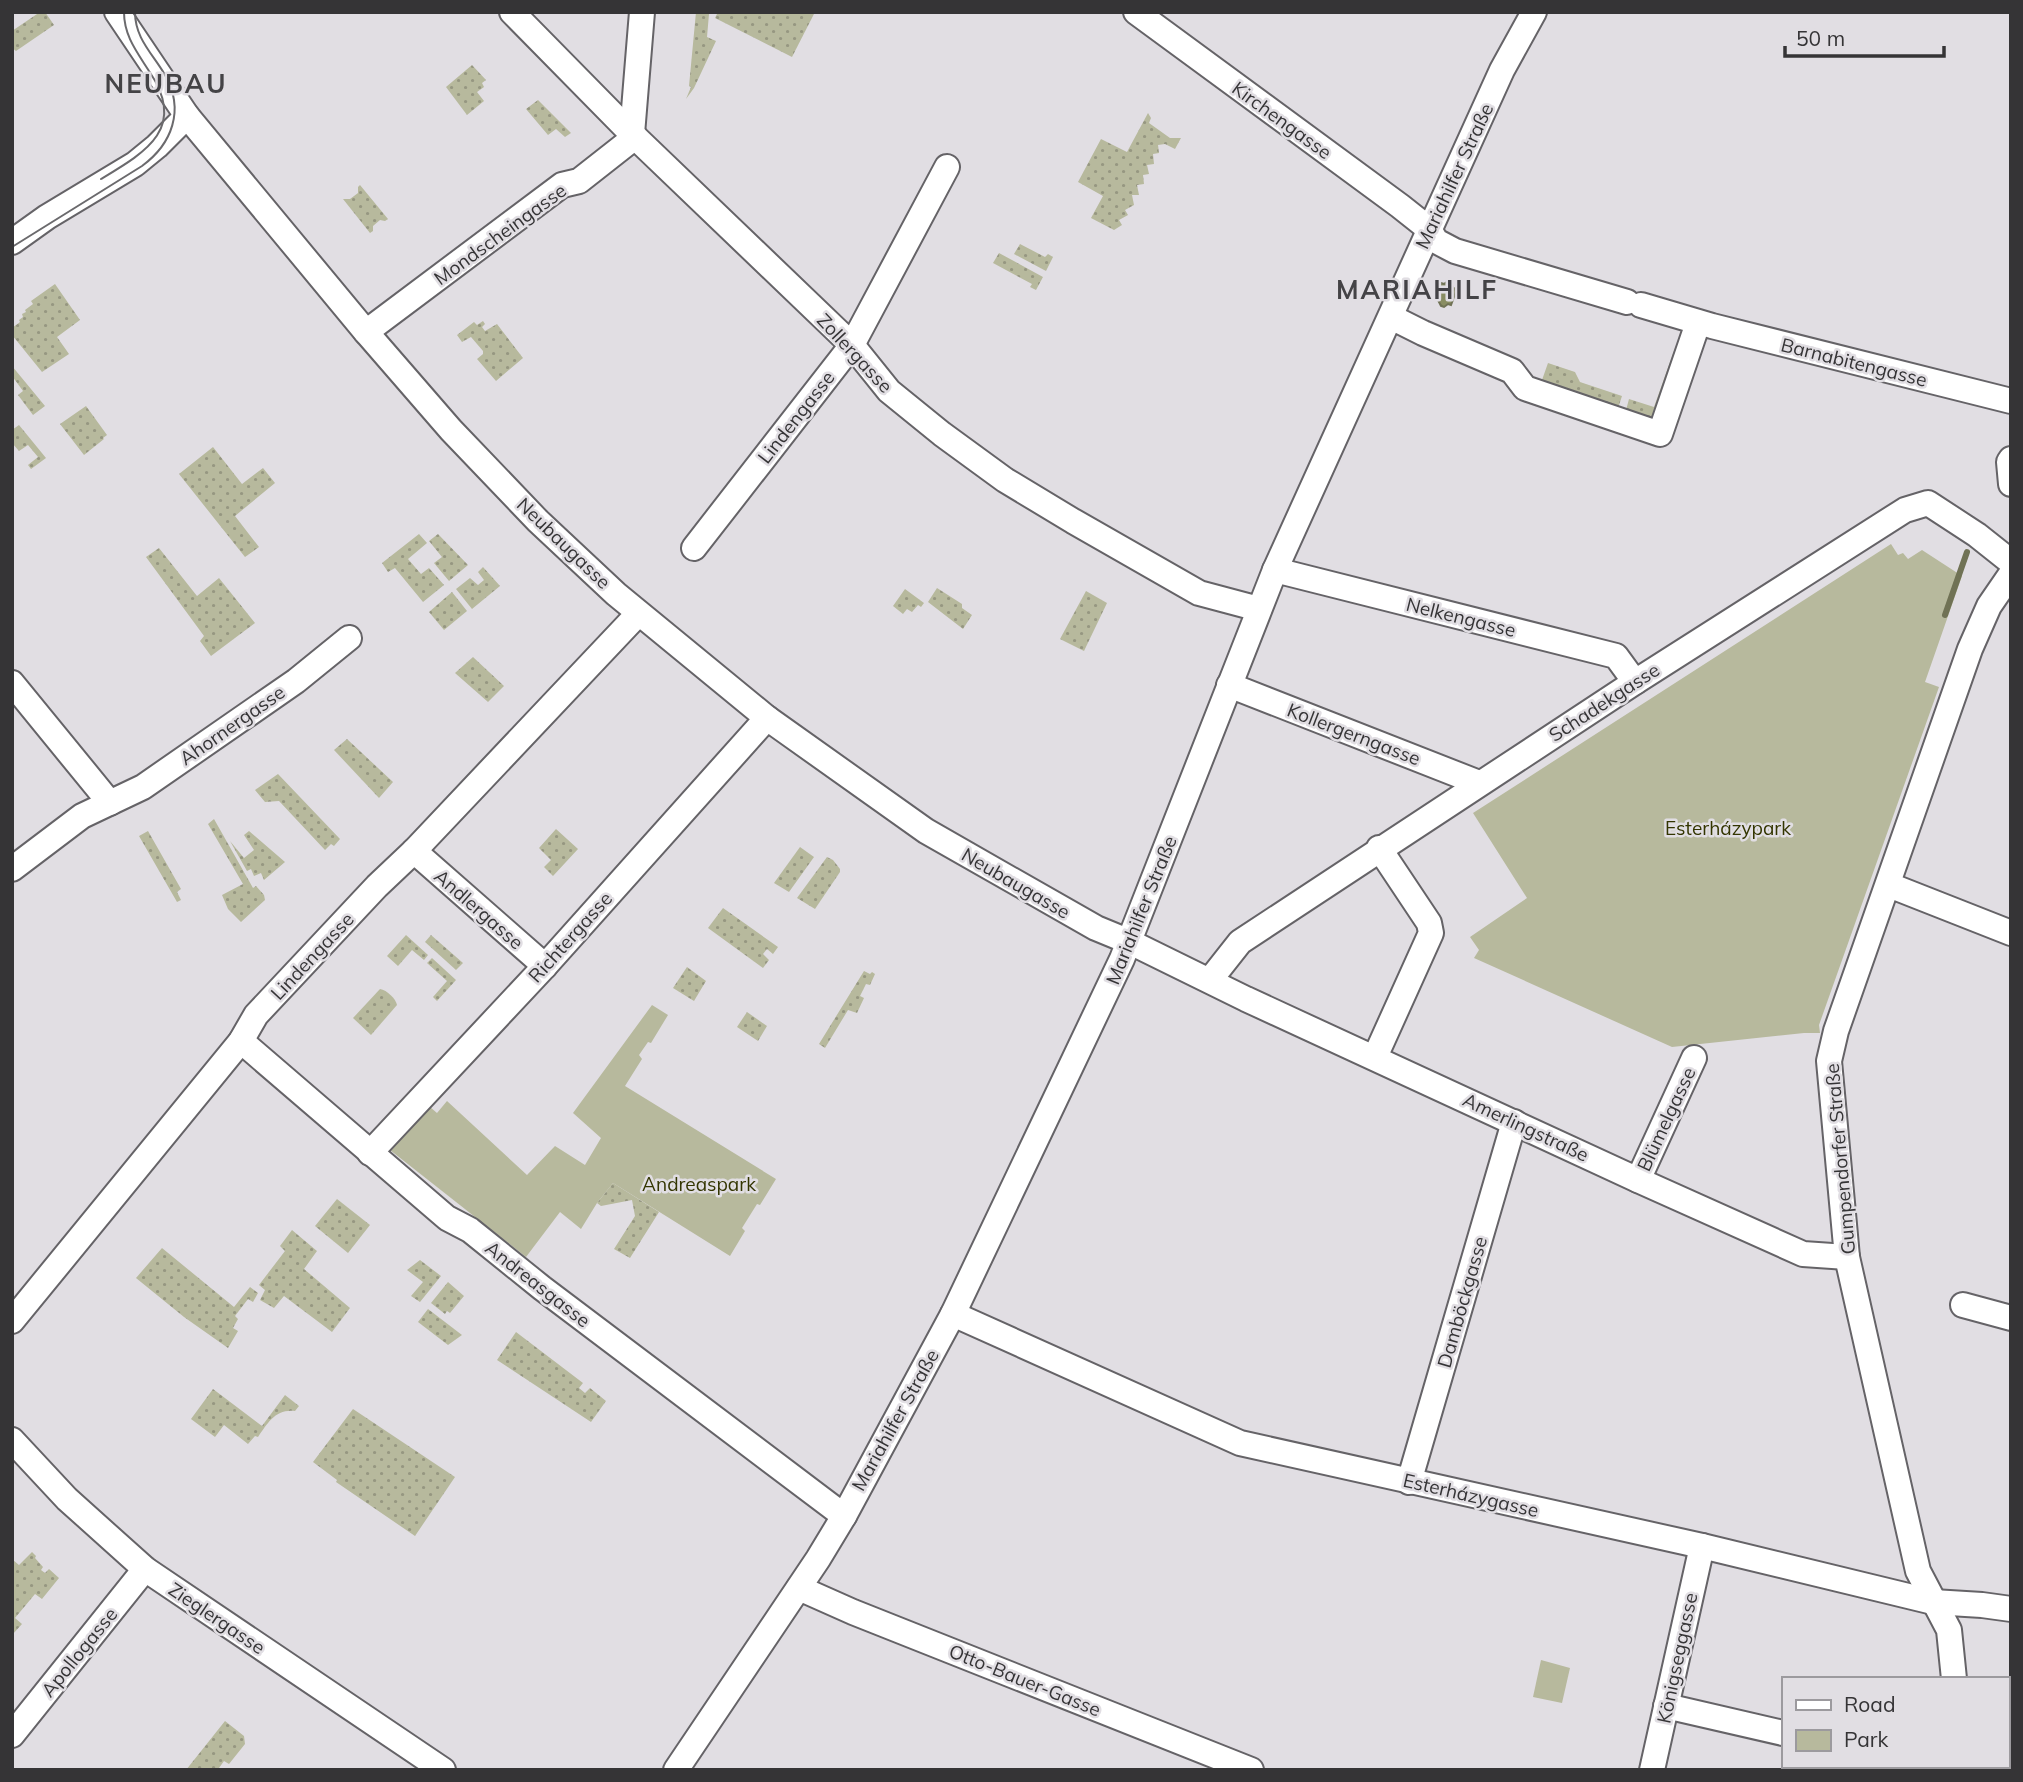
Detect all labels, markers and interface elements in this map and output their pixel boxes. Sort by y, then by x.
scale bar [1785,14,1944,58]
text: 50 m [1796,25,1845,51]
district label: NEUBAU [105,67,227,100]
street label: Kirchengasse [1227,76,1337,164]
street label: Mariahilfer Straße [1410,99,1498,253]
street label: Mondscheingasse [429,178,571,290]
district label: MARIAHILF [1336,273,1498,306]
street label: Zollergasse [812,308,898,398]
street label: Barnabitengasse [1778,332,1930,392]
street label: Lindengasse [752,366,840,468]
street label: Neubaugasse [512,492,616,594]
street label: Nelkengasse [1404,592,1518,642]
street label: Schadekgasse [1544,657,1664,747]
street label: Ahornergasse [175,680,289,770]
street label: Kollergerngasse [1284,698,1424,770]
park label: Esterházypark [1665,816,1791,840]
street label: Mariahilfer Straße [1100,832,1182,988]
street label: Neubaugasse [957,842,1075,924]
street label: Andlergasse [430,864,528,954]
street label: Richtergasse [523,887,617,987]
street label: Lindengasse [265,907,359,1005]
street label: Blümelgasse [1631,1063,1701,1175]
street label: Gumpendorfer Straße [1820,1063,1860,1255]
street label: Amerlingstraße [1459,1087,1593,1167]
park label: Andreaspark [642,1172,756,1196]
street label: Damböckgasse [1432,1234,1492,1370]
street label: Andreasgasse [481,1236,595,1332]
street label: Mariahilfer Straße [846,1345,944,1495]
street label: Esterházygasse [1401,1468,1541,1522]
street label: Zieglergasse [164,1577,270,1659]
street label: Königseggasse [1651,1590,1703,1726]
street label: Apollogasse [36,1602,122,1702]
street label: Otto-Bauer-Gasse [946,1639,1104,1721]
legend [1782,1677,2009,1768]
text: Road [1844,1691,1895,1717]
text: Park [1844,1726,1888,1752]

